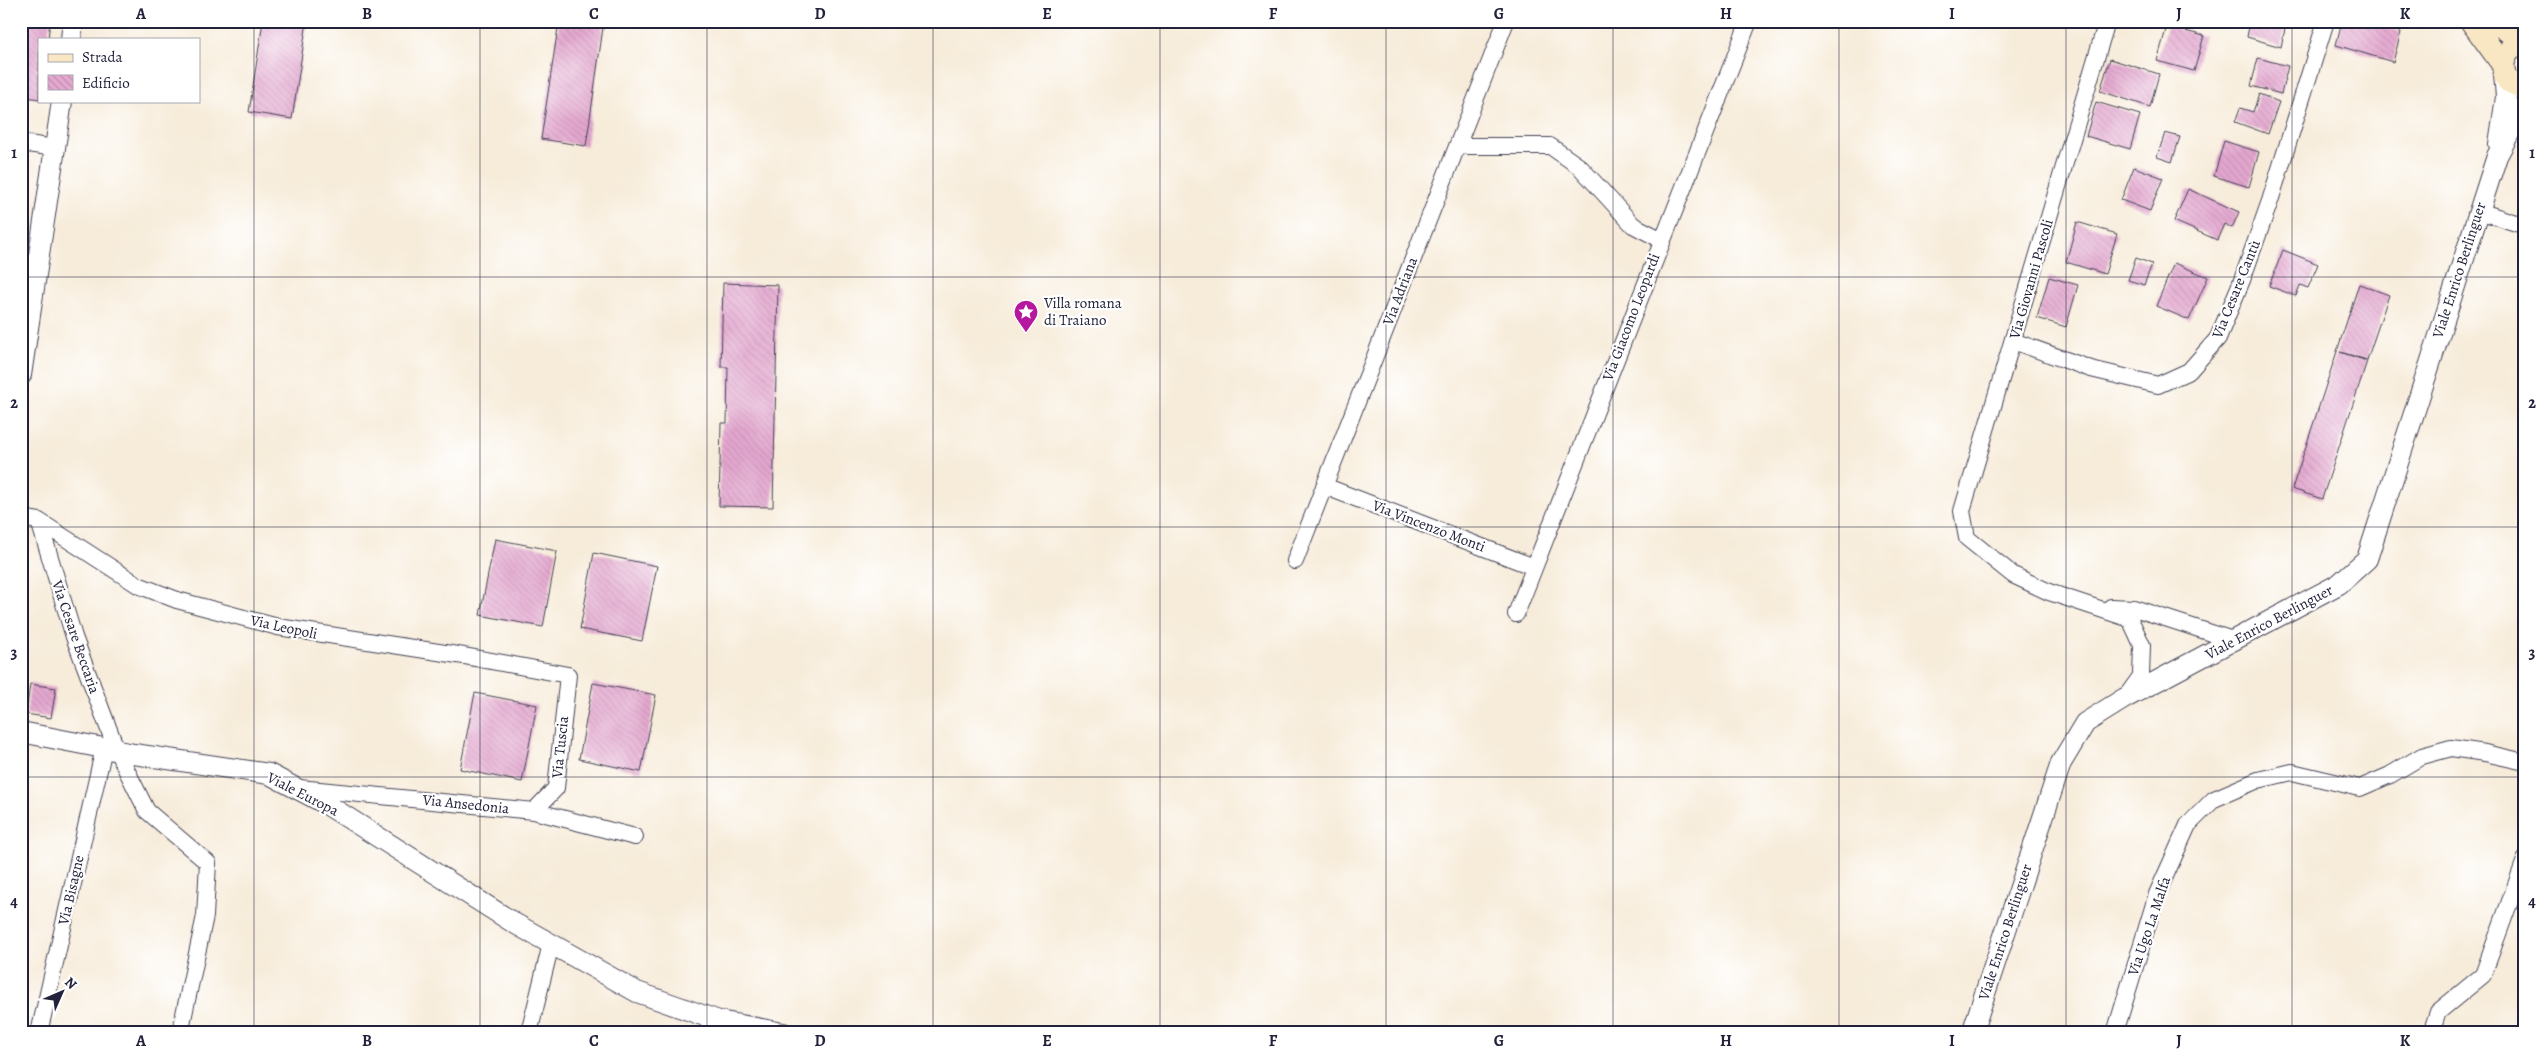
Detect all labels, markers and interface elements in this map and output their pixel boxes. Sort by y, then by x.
text: A [135,3,147,25]
text: B [362,3,372,25]
text: C [589,3,599,25]
text: D [814,3,826,25]
text: E [1042,3,1052,25]
text: F [1269,3,1278,25]
text: G [1494,3,1504,25]
text: H [1720,3,1732,25]
text: I [1949,3,1955,25]
text: J [2176,3,2182,25]
text: K [2400,3,2411,25]
legend [38,38,200,102]
text: Strada [82,47,123,67]
text: Edificio [82,73,130,93]
text: 1 [11,142,17,164]
text: 1 [2529,142,2535,164]
street label: Viale Enrico Berlinguer [2427,199,2490,341]
street label: Via Giovanni Pascoli [2004,217,2058,342]
street label: Via Cesare Cantù [2207,236,2265,342]
street label: Via Giacomo Leopardi [1597,251,1664,384]
street label: Via Adriana [1377,254,1422,329]
place label: Villa romana di Traiano [1043,293,1122,330]
place icon: Villa romana di Traiano [1013,299,1039,333]
text: 2 [10,392,18,414]
text: 2 [2528,392,2536,414]
street label: Via Vincenzo Monti [1369,495,1488,557]
street label: Via Cesare Beccaria [47,577,105,696]
street label: Viale Enrico Berlinguer [2201,580,2337,665]
street label: Via Leopoli [248,610,319,644]
text: 3 [11,642,18,664]
text: 3 [2529,642,2536,664]
street label: Via Tuscia [547,715,573,780]
street label: Viale Europa [263,767,342,821]
street label: Via Ansedonia [421,789,510,819]
street label: Via Bisagne [53,853,89,928]
street label: Viale Enrico Berlinguer [1973,861,2036,1003]
street label: Via Ugo La Malfa [2122,874,2175,979]
text: 4 [10,891,18,913]
text: 4 [2528,891,2536,913]
north arrow [38,966,88,1016]
text: N [61,973,81,993]
text: A [135,1030,147,1052]
text: B [362,1030,372,1052]
text: C [589,1030,599,1052]
text: D [814,1030,826,1052]
text: E [1042,1030,1052,1052]
text: F [1269,1030,1278,1052]
text: G [1494,1030,1504,1052]
text: H [1720,1030,1732,1052]
text: I [1949,1030,1955,1052]
text: J [2176,1030,2182,1052]
text: K [2400,1030,2411,1052]

